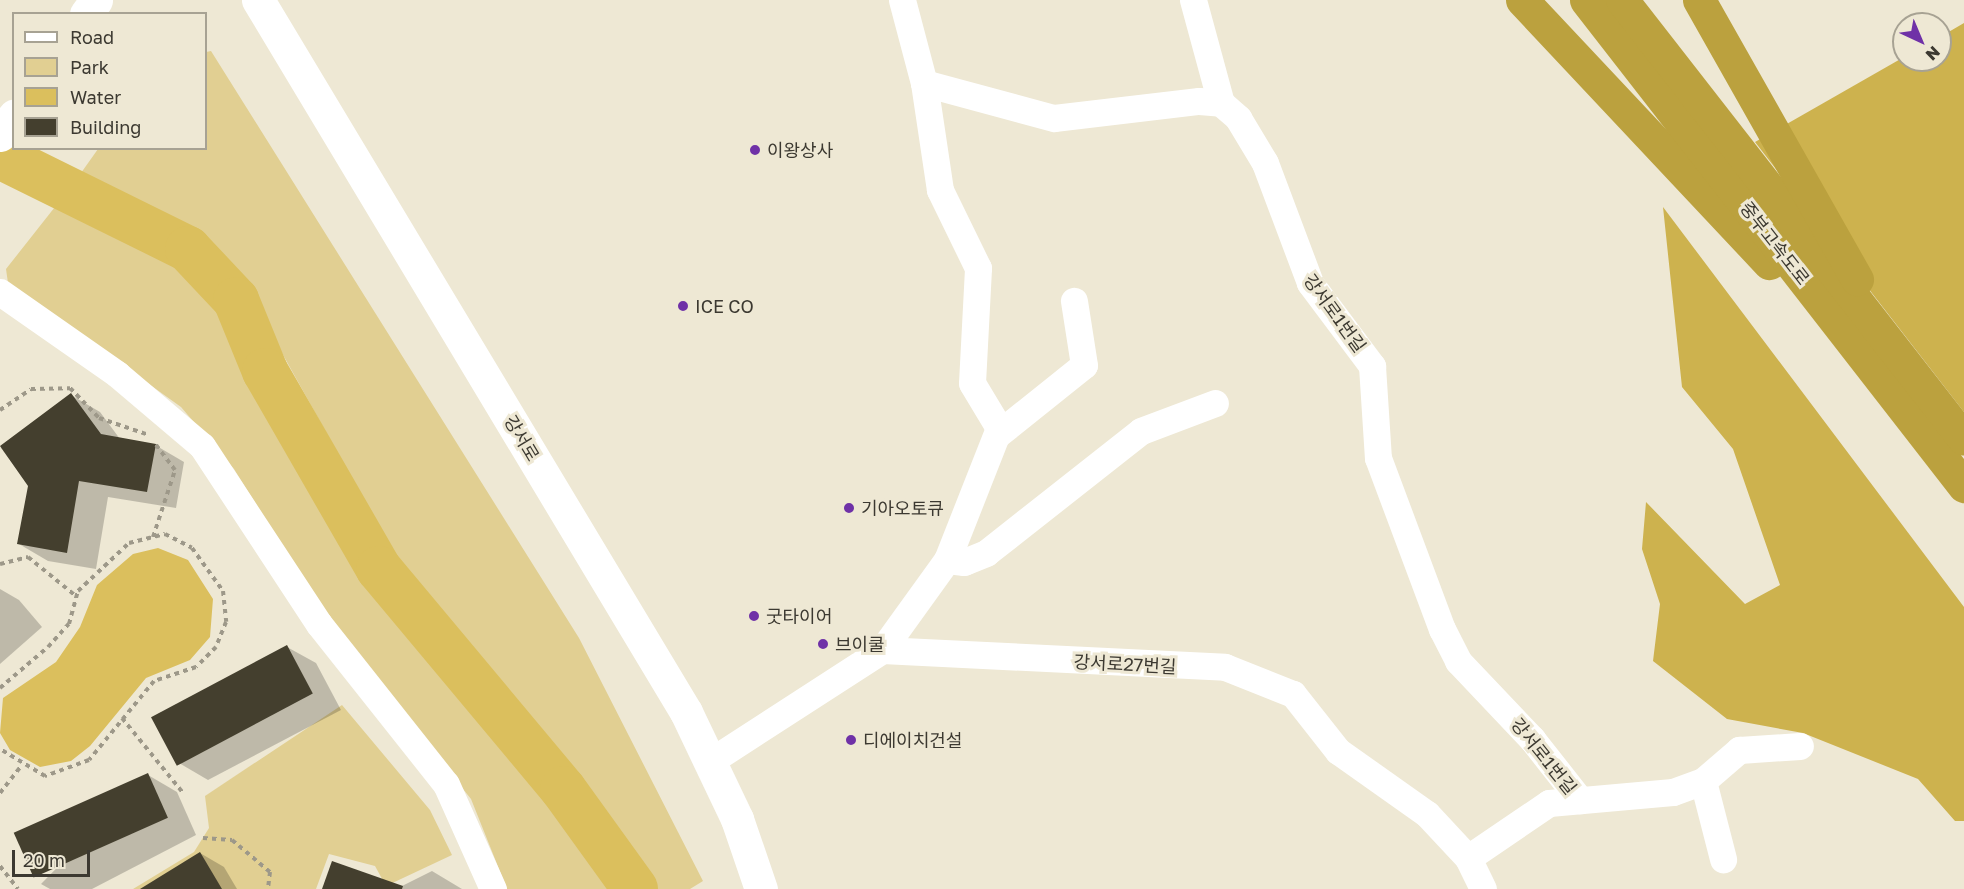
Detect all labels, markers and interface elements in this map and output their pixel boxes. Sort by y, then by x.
legend [12,12,207,150]
north arrow [1892,12,1952,72]
text: Road [70,26,114,48]
text: N [1922,42,1944,65]
text: Park [70,56,109,78]
text: Water [70,86,121,108]
text: Building [70,116,141,138]
place label: 이왕상사 [767,139,833,161]
marker: 이왕상사 [748,143,762,157]
street label: 중부고속도로 [1736,197,1814,289]
street label: 강서로1번길 [1299,270,1371,356]
place label: ICE CO [695,295,754,317]
marker: ICE CO [676,299,690,313]
street label: 강서로 [500,411,544,465]
place label: 기아오토큐 [861,497,944,519]
marker: 기아오토큐 [842,501,856,515]
place label: 굿타이어 [766,605,832,627]
marker: 굿타이어 [747,609,761,623]
place label: 브이쿨 [835,633,885,655]
marker: 브이쿨 [816,637,830,651]
street label: 강서로27번길 [1073,651,1177,677]
street label: 강서로1번길 [1507,714,1581,798]
place label: 디에이치건설 [863,729,962,751]
marker: 디에이치건설 [844,733,858,747]
scale bar [15,838,93,876]
text: 20 m [23,849,65,871]

